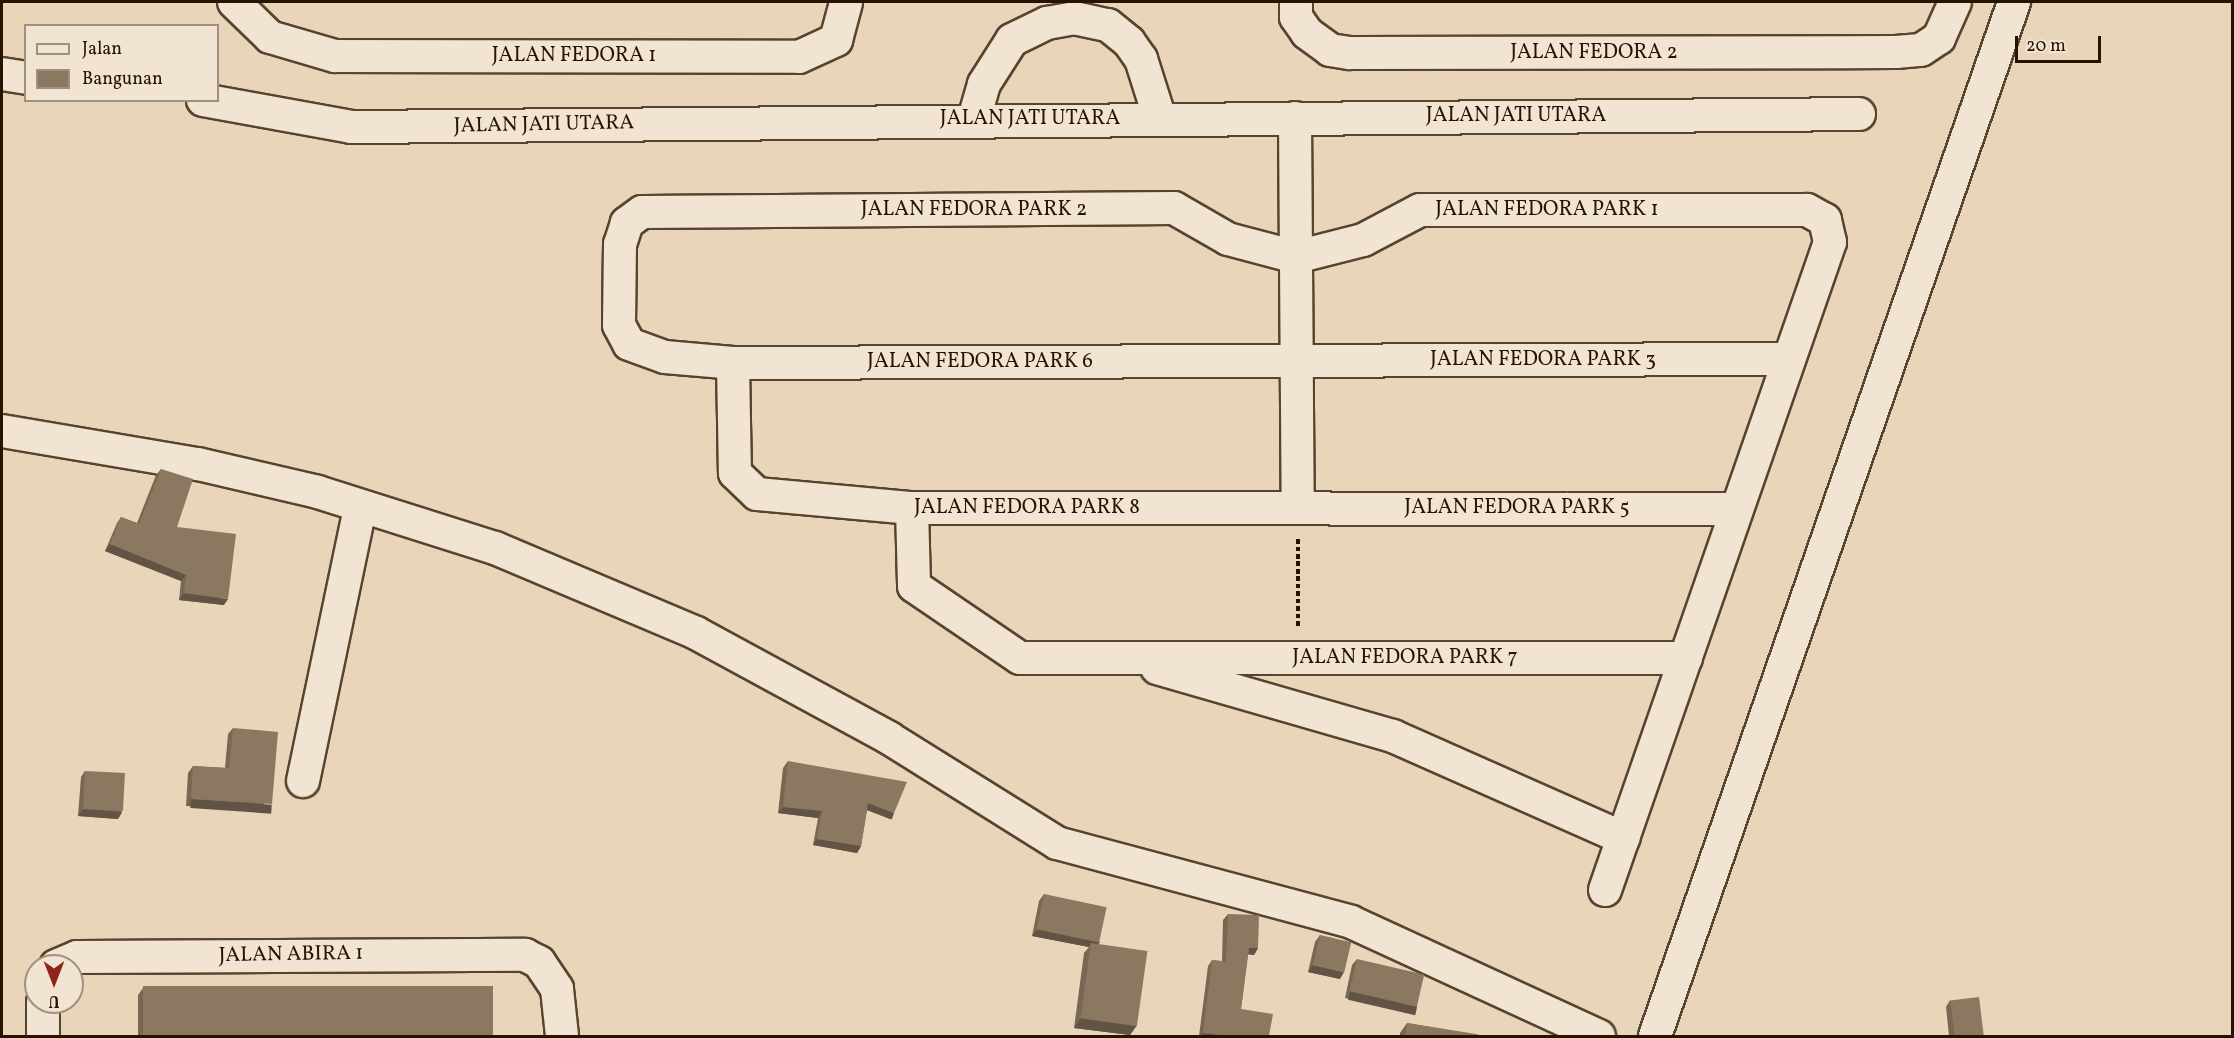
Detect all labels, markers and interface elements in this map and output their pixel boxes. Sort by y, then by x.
legend [24,24,219,102]
scale bar [2018,24,2104,62]
text: 20 m [2026,34,2066,59]
text: Jalan [82,37,122,62]
street label: JALAN FEDORA 2 [1510,40,1678,66]
street label: JALAN FEDORA 1 [492,43,656,69]
text: Bangunan [82,67,163,92]
street label: JALAN JATI UTARA [1426,103,1606,129]
street label: JALAN JATI UTARA [940,106,1120,132]
street label: JALAN JATI UTARA [454,111,634,139]
street label: JALAN FEDORA PARK 2 [861,197,1087,223]
street label: JALAN FEDORA PARK 1 [1435,197,1659,223]
street label: JALAN FEDORA PARK 3 [1430,347,1656,373]
street label: JALAN FEDORA PARK 6 [867,349,1093,375]
street label: JALAN FEDORA PARK 8 [914,495,1140,521]
street label: JALAN FEDORA PARK 5 [1404,495,1630,521]
street label: JALAN FEDORA PARK 7 [1292,645,1518,671]
street label: JALAN ABIRA 1 [218,941,364,969]
north arrow [24,954,84,1014]
text: U [49,989,60,1011]

